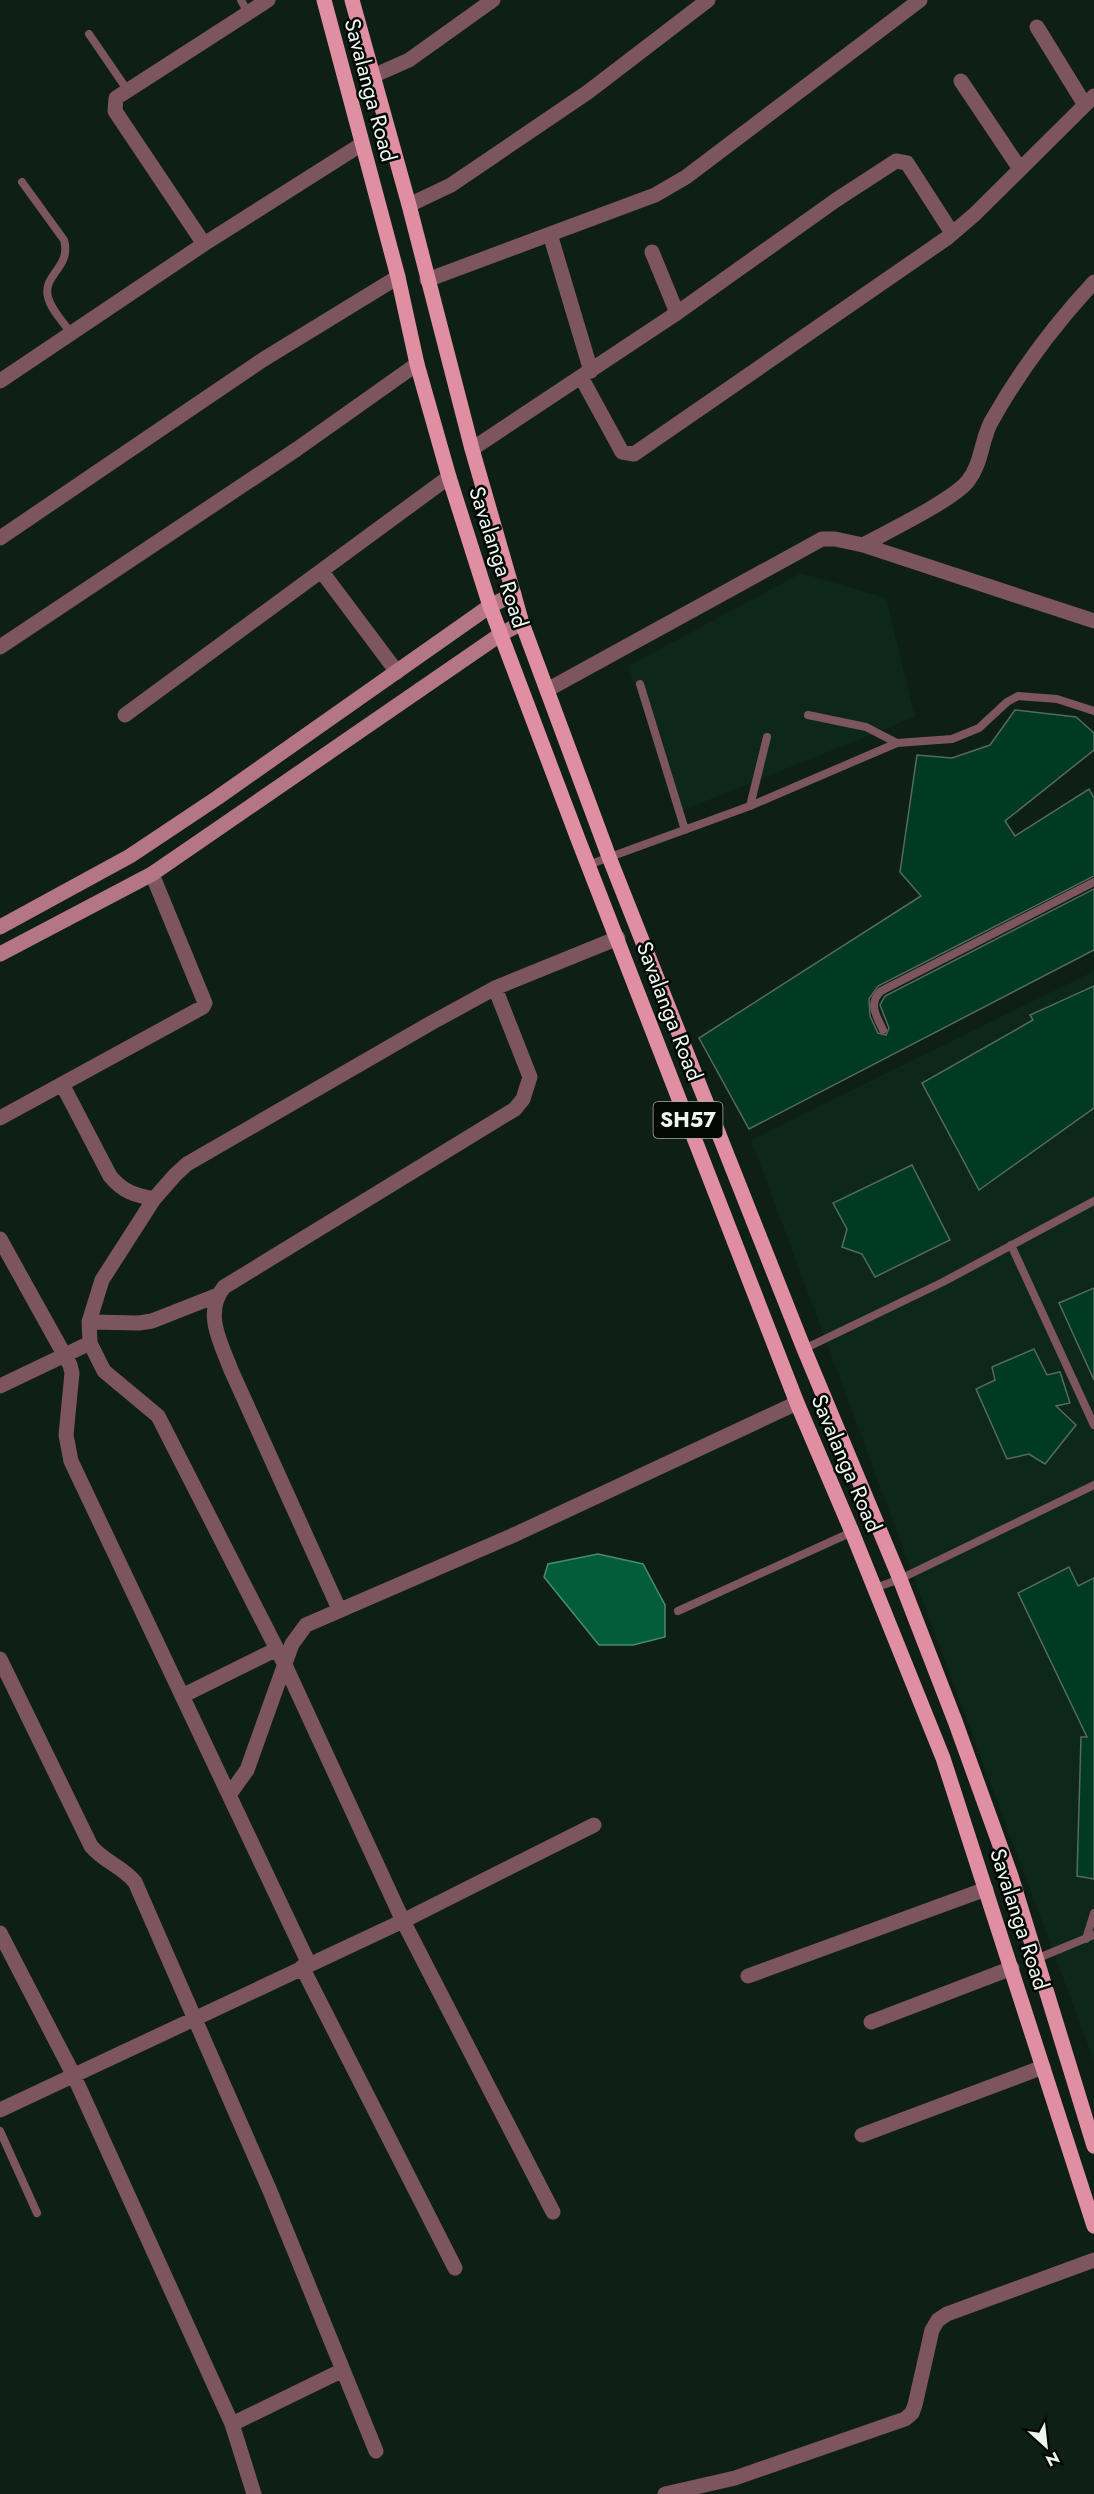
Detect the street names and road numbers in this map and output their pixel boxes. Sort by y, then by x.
street label: Savalanga Road [336,15,406,165]
street label: Savalanga Road [461,482,537,632]
street label: Savalanga Road [629,937,711,1085]
road number: SH57 [654,1102,722,1138]
street label: Savalanga Road [804,1389,890,1537]
street label: Savalanga Road [982,1844,1058,1994]

